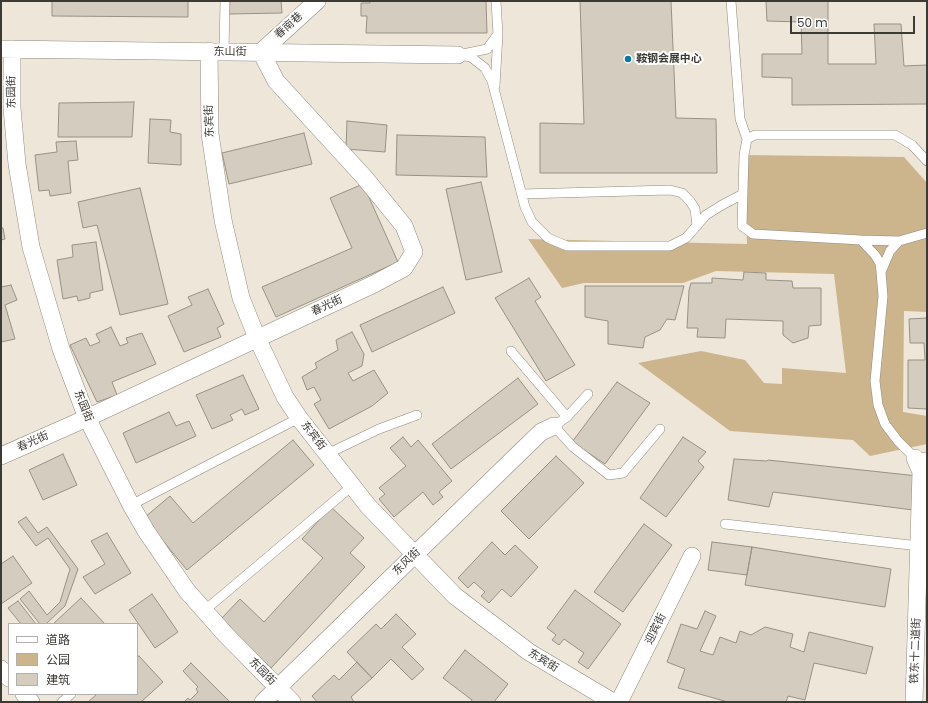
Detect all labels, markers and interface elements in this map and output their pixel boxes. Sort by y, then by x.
scale bar [792,8,917,34]
street label: 春南巷 [272,10,306,42]
text: 50 m [797,14,828,31]
street label: 东山街 [214,45,246,59]
place label: 鞍钢会展中心 [636,52,702,66]
marker: 鞍钢会展中心 [623,54,633,64]
street label: 东园街 [5,75,19,109]
street label: 东宾街 [203,104,217,138]
street label: 春光街 [309,293,345,319]
street label: 东园街 [71,388,95,424]
street label: 东宾街 [298,419,328,453]
street label: 春光街 [15,429,51,455]
street label: 东风街 [391,546,423,578]
street label: 迎宾街 [643,611,669,647]
street label: 铁东十二道街 [908,618,924,684]
legend [8,623,138,695]
text: 道路 [46,631,70,648]
street label: 东宾街 [525,647,561,675]
text: 公园 [46,651,70,668]
street label: 东园街 [246,656,278,688]
text: 建筑 [46,671,70,688]

